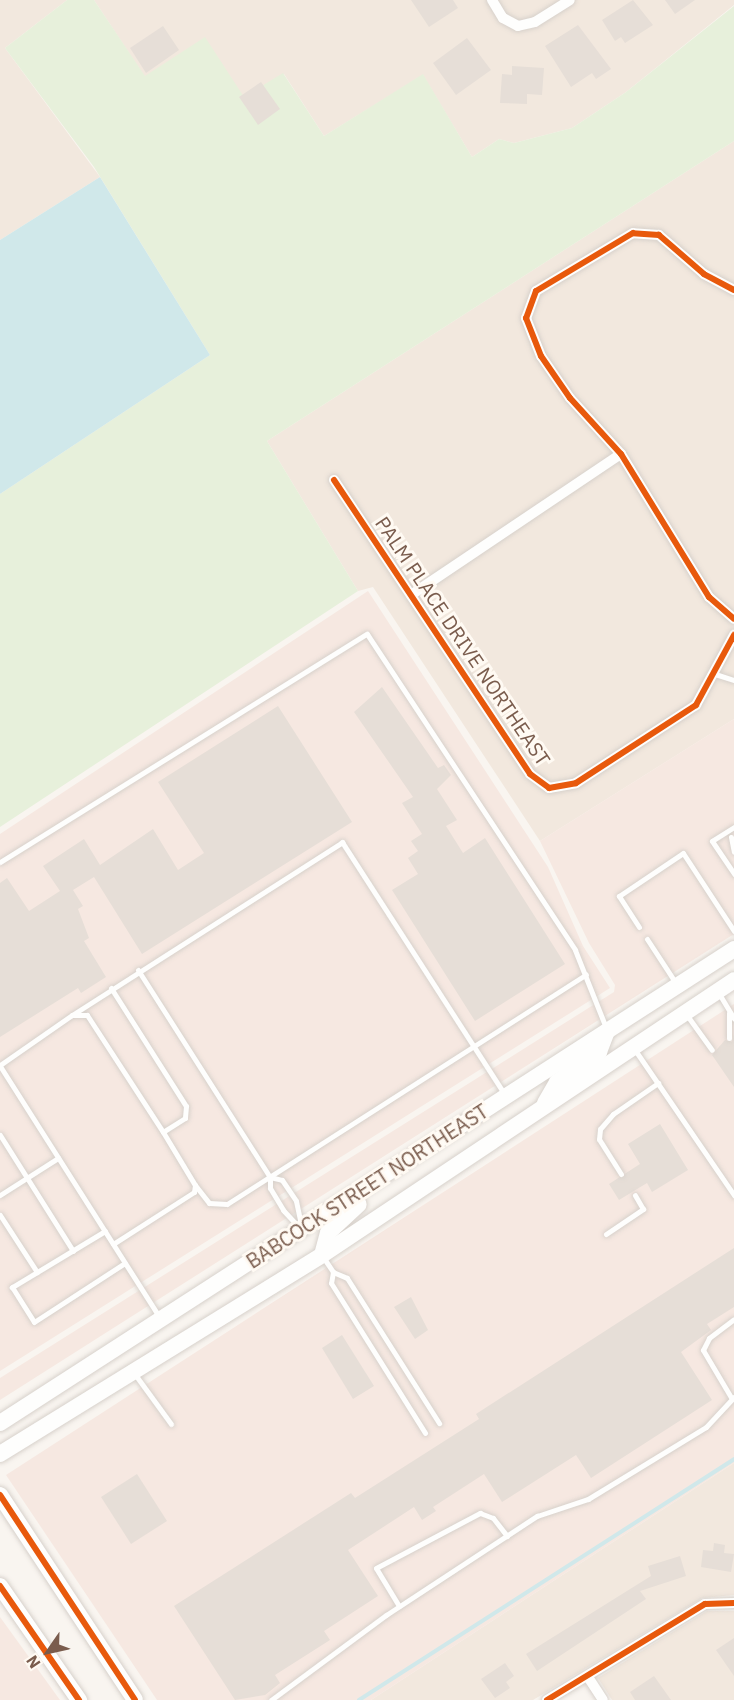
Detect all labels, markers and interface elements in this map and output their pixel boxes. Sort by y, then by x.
street label: PALM PLACE DRIVE NORTHEAST [371,512,555,770]
street label: BABCOCK STREET NORTHEAST [242,1099,492,1273]
north arrow [18,1622,78,1682]
text: N [22,1652,45,1672]

